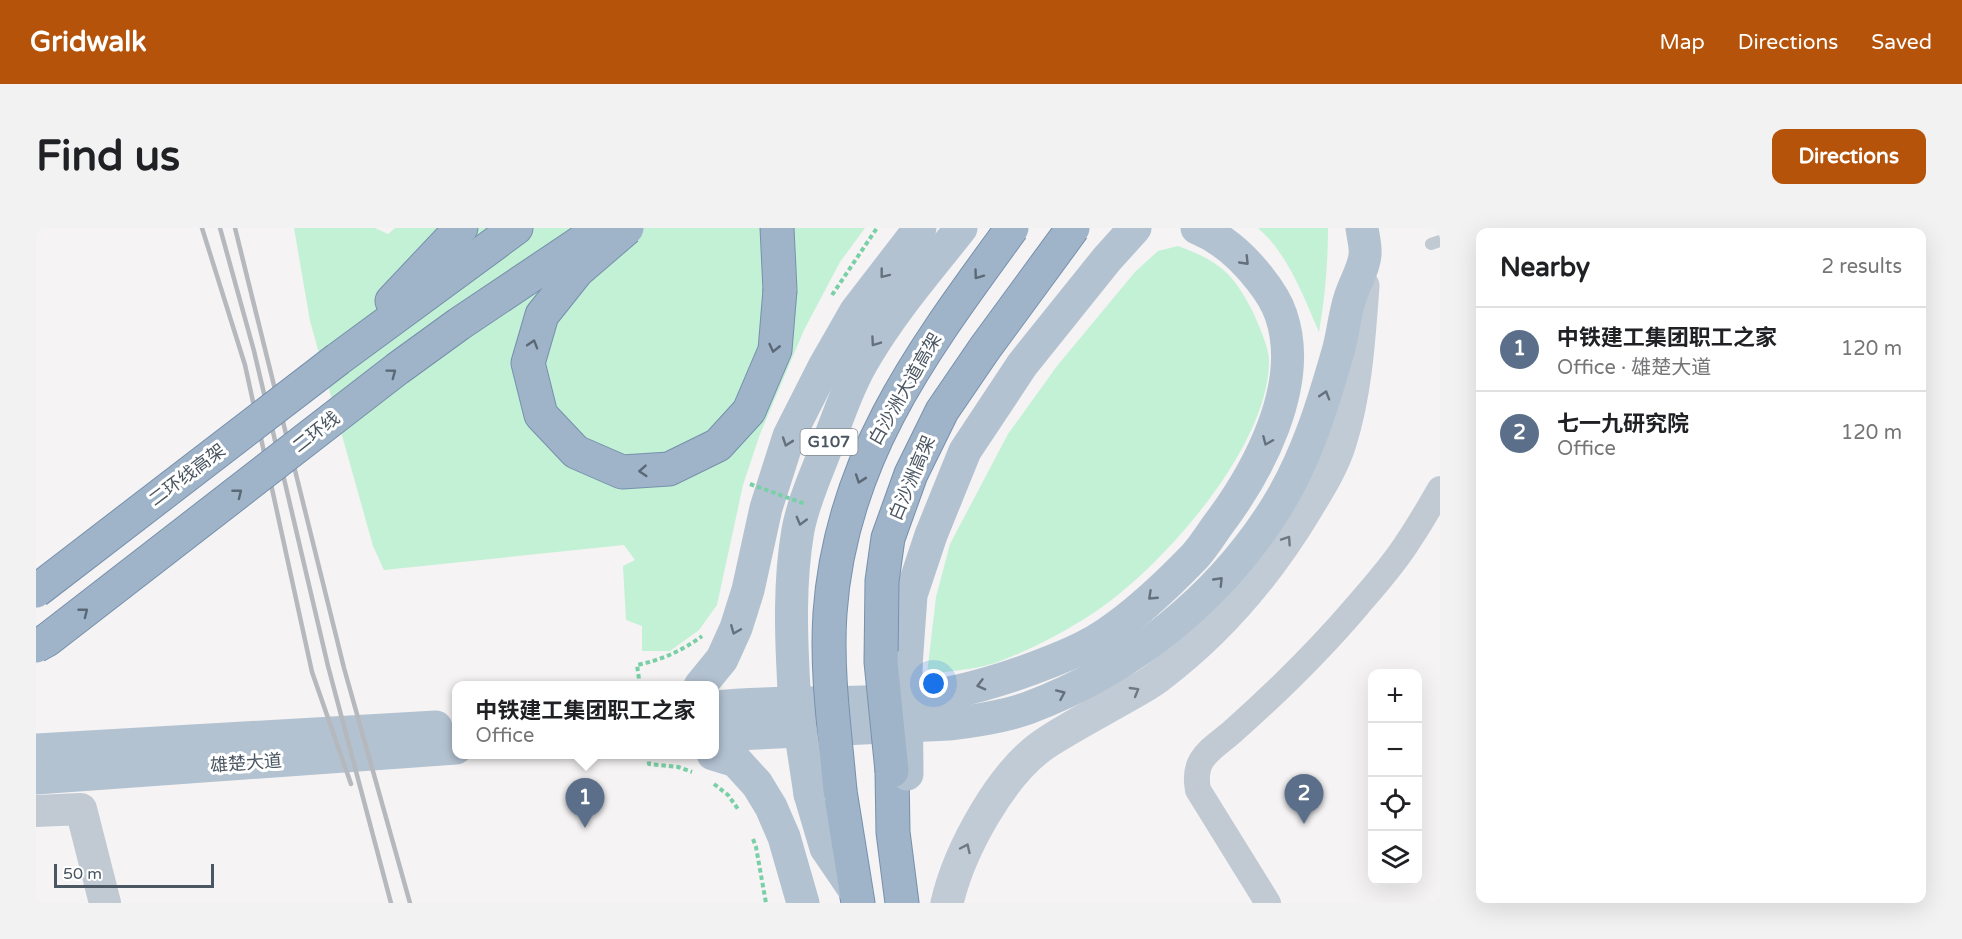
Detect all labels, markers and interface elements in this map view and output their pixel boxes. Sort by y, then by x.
text: Gridwalk [30,25,147,59]
text: Map [1659,30,1705,55]
text: Directions [1738,30,1838,55]
text: Saved [1871,30,1932,55]
button: Directions [1772,129,1926,184]
text: Find us [36,131,180,182]
text: Nearby [1500,252,1590,283]
one-way arrow [1238,255,1249,265]
text: 2 results [1822,255,1902,279]
one-way arrow [881,267,892,278]
one-way arrow [974,269,985,280]
text: 中铁建工集团职工之家 [1557,325,1777,351]
street label: 白沙洲大道高架 [864,329,946,449]
one-way arrow [871,335,882,346]
text: 1 [1513,337,1526,361]
text: 120 m [1841,337,1902,361]
one-way arrow [526,340,538,350]
one-way arrow [768,343,781,353]
text: Office · 雄楚大道 [1557,356,1711,380]
one-way arrow [385,370,396,381]
one-way arrow [1318,390,1330,401]
street label: 二环线 [288,407,344,457]
text: 七一九研究院 [1557,411,1689,437]
text: 2 [1513,421,1526,445]
text: 120 m [1841,421,1902,445]
road number: G107 [800,429,858,455]
street label: 白沙洲高架 [884,432,940,524]
one-way arrow [1262,434,1274,445]
one-way arrow [782,436,795,447]
text: Office [1557,437,1616,461]
street label: 二环线高架 [144,439,230,511]
one-way arrow [638,464,647,477]
one-way arrow [854,473,867,484]
one-way arrow [231,489,242,500]
one-way arrow [796,515,808,526]
one-way arrow [1280,536,1291,547]
one-way arrow [1211,577,1222,588]
one-way arrow [1149,589,1159,600]
one-way arrow [77,609,88,620]
one-way arrow [729,624,742,635]
your location [919,669,948,698]
map controls [1368,669,1422,885]
button: + [1368,669,1422,723]
one-way arrow [977,678,987,690]
popup [452,681,719,759]
one-way arrow [1129,687,1139,698]
one-way arrow [1055,689,1066,701]
text: 中铁建工集团职工之家 [475,698,696,724]
button: − [1368,723,1422,777]
text: Office [475,724,534,748]
street label: 雄楚大道 [209,750,283,776]
pin: 2 [1284,774,1324,824]
button: locate [1368,777,1422,831]
pin: 1 [566,778,604,828]
button: layers [1368,831,1422,885]
one-way arrow [958,843,970,854]
scale bar [54,861,214,888]
text: 50 m [63,864,102,884]

